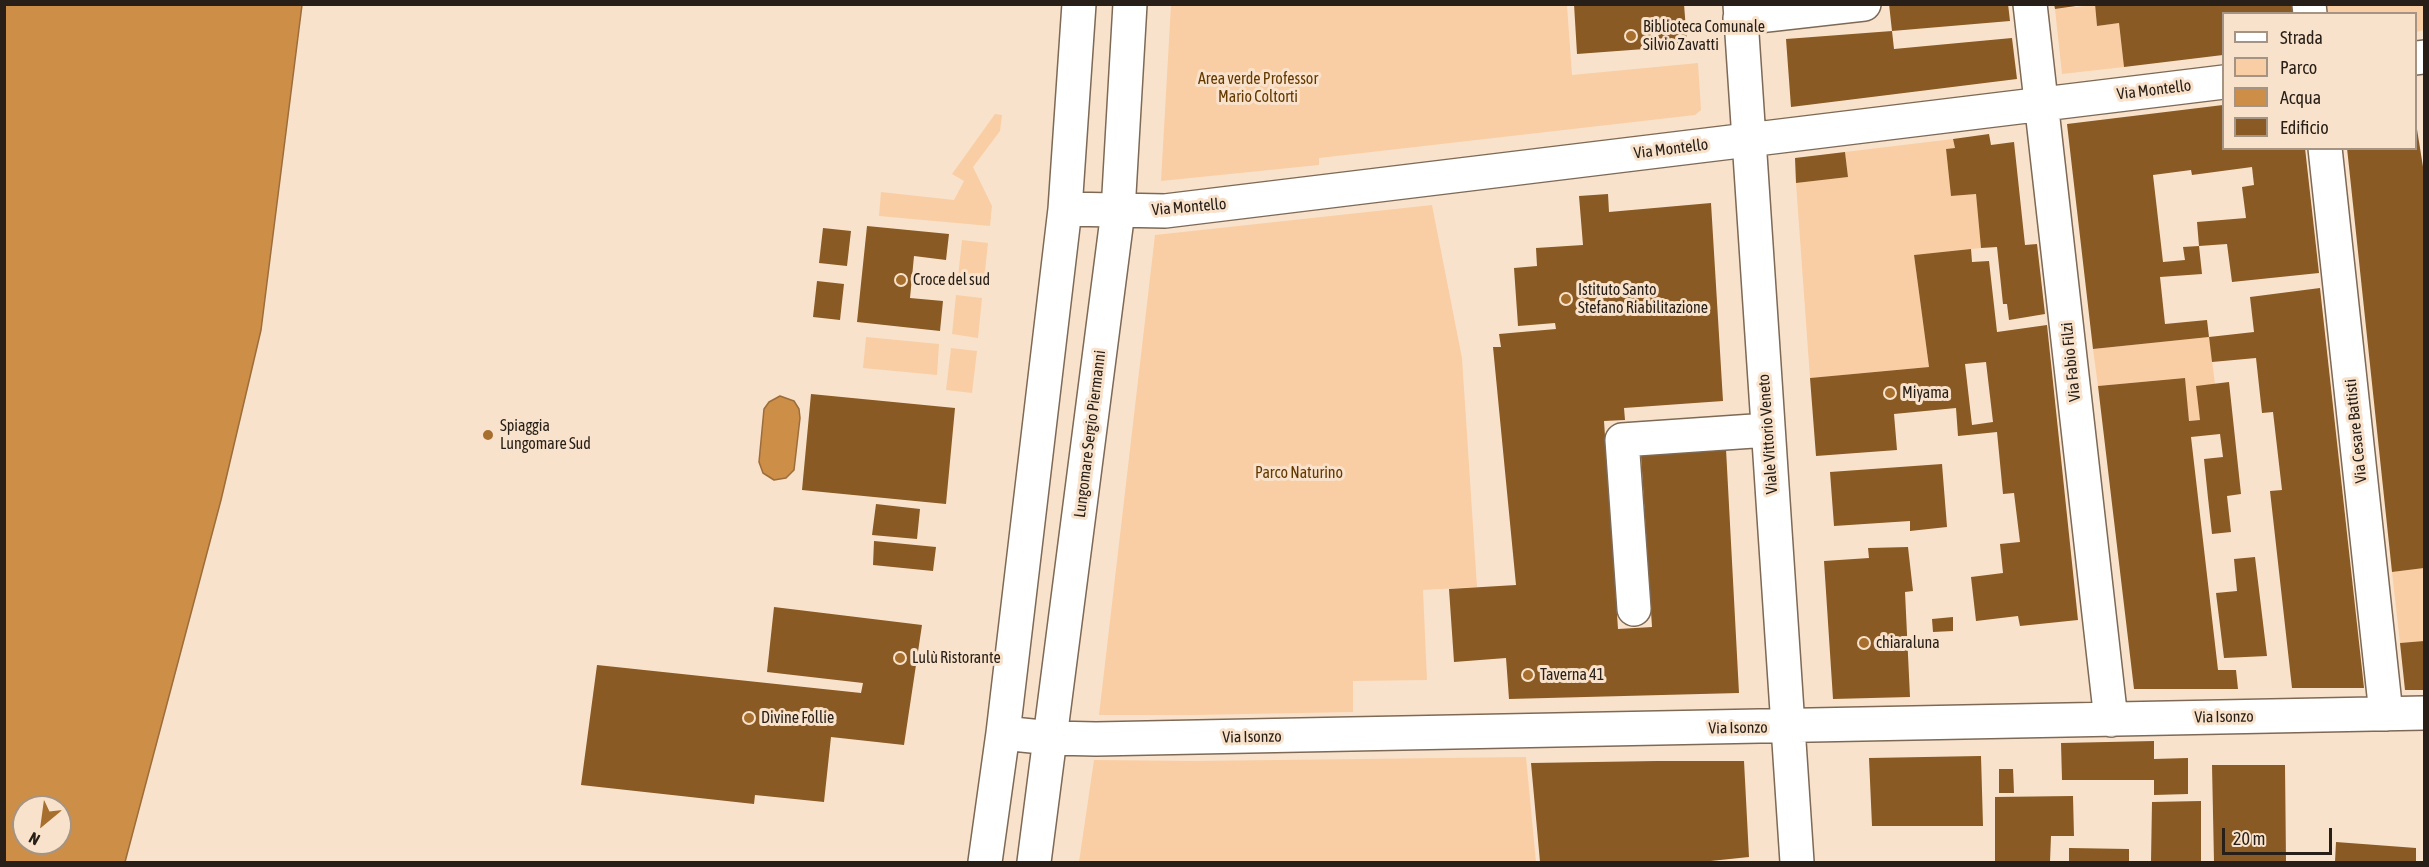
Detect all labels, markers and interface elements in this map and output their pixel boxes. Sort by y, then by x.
legend [2222,12,2417,150]
place label: Biblioteca Comunale Silvio Zavatti [1643,17,1765,55]
text: Strada [2280,27,2323,48]
marker: Biblioteca Comunale Silvio Zavatti [1624,29,1638,43]
text: Parco [2280,57,2317,78]
park label: Area verde Professor Mario Coltorti [1198,69,1318,107]
street label: Via Montello [2116,76,2192,104]
text: Acqua [2280,87,2321,108]
text: Edificio [2280,117,2329,138]
street label: Via Montello [1633,135,1709,163]
street label: Via Montello [1151,194,1227,220]
place label: Croce del sud [913,270,990,290]
marker: Croce del sud [894,273,908,287]
place label: Istituto Santo Stefano Riabilitazione [1578,280,1708,318]
marker: Istituto Santo Stefano Riabilitazione [1559,292,1573,306]
street label: Via Fabio Filzi [2057,321,2085,403]
street label: Lungomare Sergio Piermanni [1070,349,1110,519]
street label: Viale Vittorio Veneto [1754,373,1782,495]
street label: Via Cesare Battisti [2341,378,2371,484]
place label: Miyama [1902,383,1949,403]
marker: Miyama [1883,386,1897,400]
place label: Spiaggia Lungomare Sud [500,416,591,454]
marker: Spiaggia Lungomare Sud [481,428,495,442]
park label: Parco Naturino [1255,463,1343,483]
place label: chiaraluna [1876,633,1940,653]
marker: chiaraluna [1857,636,1871,650]
place label: Lulù Ristorante [912,648,1001,668]
marker: Lulù Ristorante [893,651,907,665]
place label: Taverna 41 [1540,665,1604,685]
marker: Taverna 41 [1521,668,1535,682]
street label: Via Isonzo [2194,707,2254,727]
place label: Divine Follie [761,708,834,728]
marker: Divine Follie [742,711,756,725]
street label: Via Isonzo [1708,718,1768,738]
street label: Via Isonzo [1222,727,1282,747]
north arrow [12,795,72,855]
scale bar [2225,816,2334,854]
text: 20 m [2233,828,2265,849]
text: N [26,829,43,849]

